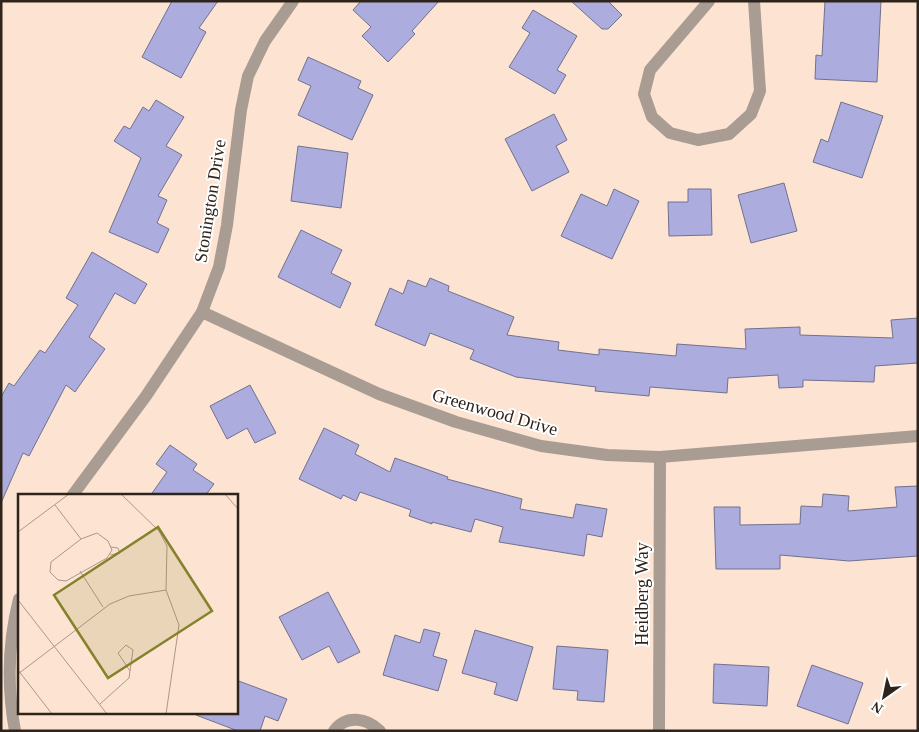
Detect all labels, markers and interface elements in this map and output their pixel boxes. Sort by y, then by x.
street label: Stonington Drive [190,138,230,264]
street label: Greenwood Drive [430,385,560,439]
inset map [18,494,238,714]
street label: Heidberg Way [632,542,652,646]
north arrow [859,672,909,722]
text: N [869,698,886,717]

